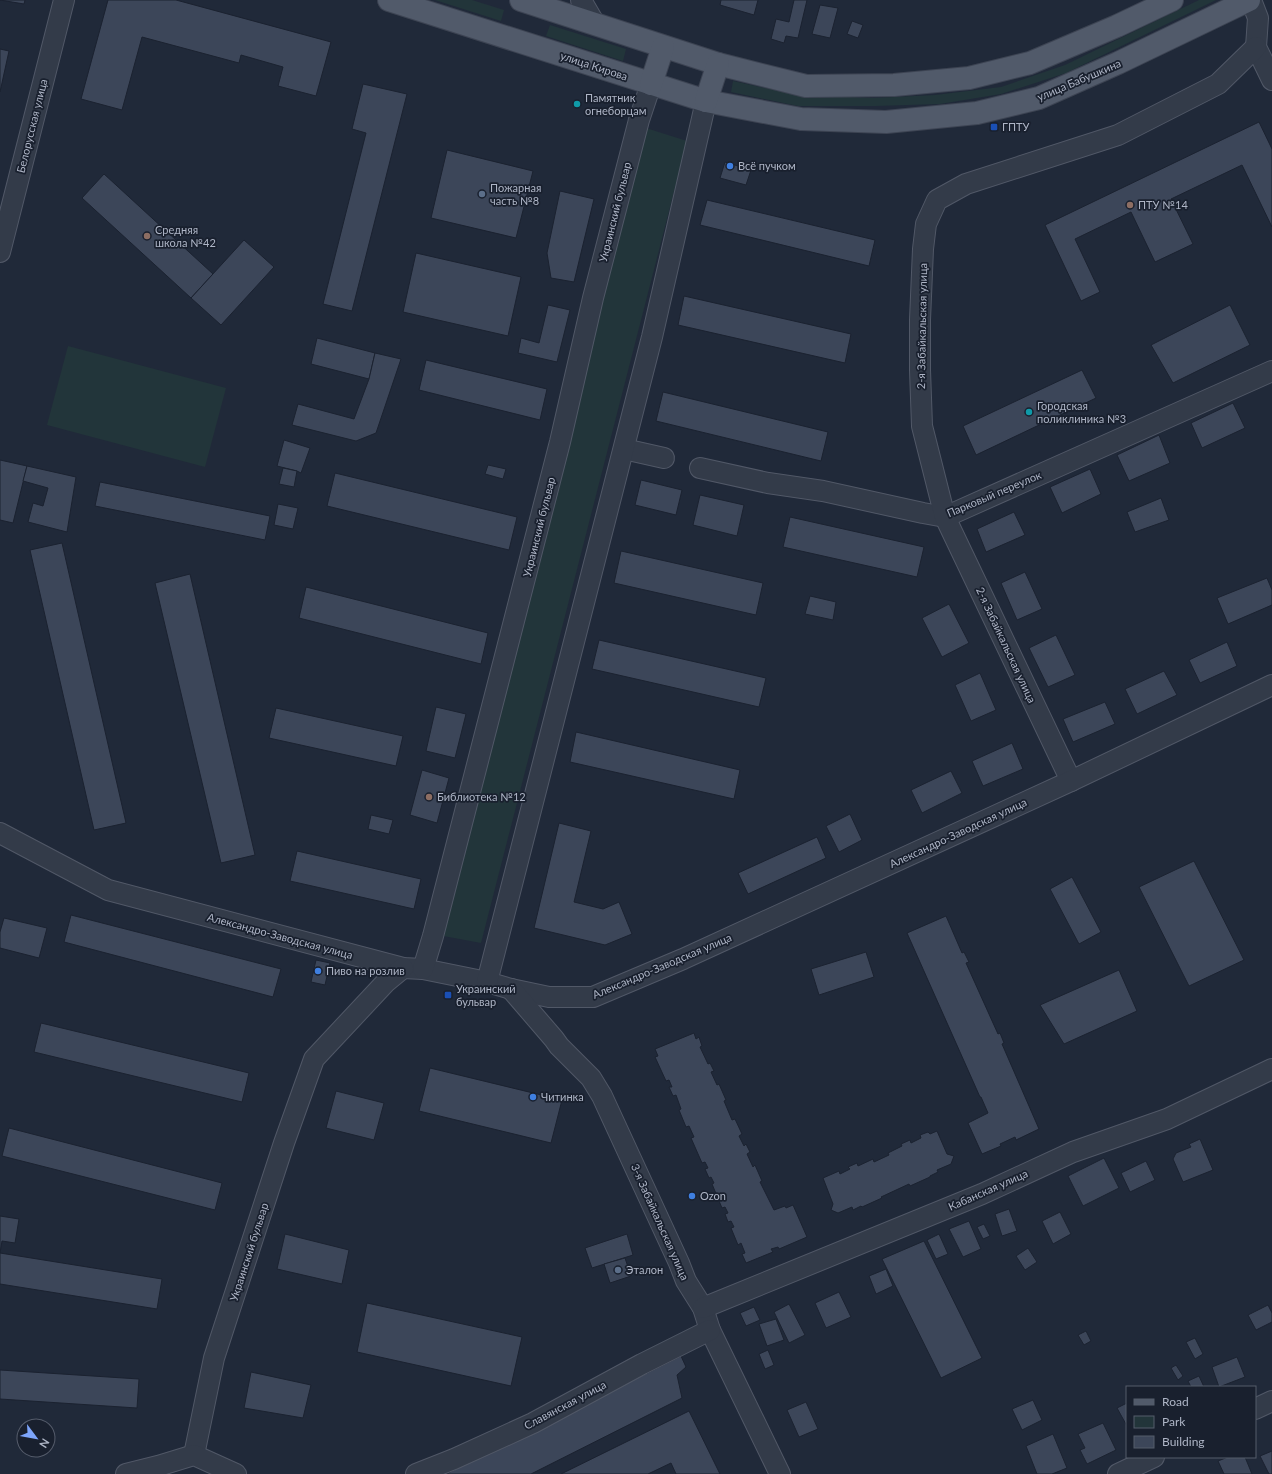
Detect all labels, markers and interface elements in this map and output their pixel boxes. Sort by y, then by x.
street label: улица Кирова [559,49,629,82]
street label: улица Бабушкина [1035,56,1123,103]
street label: Белорусская улица [14,77,50,174]
place label: Памятник огнеборцам [585,91,647,117]
marker: Памятник огнеборцам [572,99,582,109]
place label: ГПТУ [1002,120,1030,133]
marker: ГПТУ [989,122,999,132]
place label: Всё пучком [738,159,796,172]
street label: Украинский бульвар [596,161,633,263]
marker: Всё пучком [725,161,735,171]
place label: Пожарная часть №8 [490,181,541,207]
marker: Пожарная часть №8 [477,189,487,199]
place label: ПТУ №14 [1138,198,1188,211]
marker: ПТУ №14 [1125,200,1135,210]
place label: Средняя школа №42 [155,223,216,249]
marker: Средняя школа №42 [142,231,152,241]
street label: 2-я Забайкальская улица [914,263,929,389]
place label: Городская поликлиника №3 [1037,399,1126,425]
marker: Городская поликлиника №3 [1024,407,1034,417]
street label: Парковый переулок [945,468,1043,519]
street label: Украинский бульвар [520,476,557,578]
street label: 2-я Забайкальская улица [974,585,1039,705]
place label: Библиотека №12 [437,790,526,803]
marker: Библиотека №12 [424,792,434,802]
street label: Александро-Заводская улица [887,795,1029,870]
street label: Александро-Заводская улица [206,910,354,961]
street label: Александро-Заводская улица [590,930,733,1001]
place label: Пиво на розлив [326,964,405,977]
marker: Пиво на розлив [313,966,323,976]
place label: Украинский бульвар [456,982,516,1008]
marker: Украинский бульвар [443,990,453,1000]
place label: Читинка [541,1090,584,1103]
marker: Читинка [528,1092,538,1102]
street label: 3-я Забайкальская улица [629,1161,692,1282]
street label: Кабанская улица [946,1166,1030,1213]
place label: Ozon [700,1189,726,1202]
marker: Ozon [687,1191,697,1201]
street label: Украинский бульвар [226,1201,271,1303]
place label: Эталон [626,1263,663,1276]
marker: Эталон [613,1265,623,1275]
street label: Славянская улица [522,1377,608,1432]
legend [1126,1386,1256,1458]
text: Road [1162,1394,1189,1409]
text: Park [1162,1414,1186,1429]
north arrow [16,1418,56,1458]
text: Building [1162,1434,1205,1449]
text: N [37,1437,53,1451]

